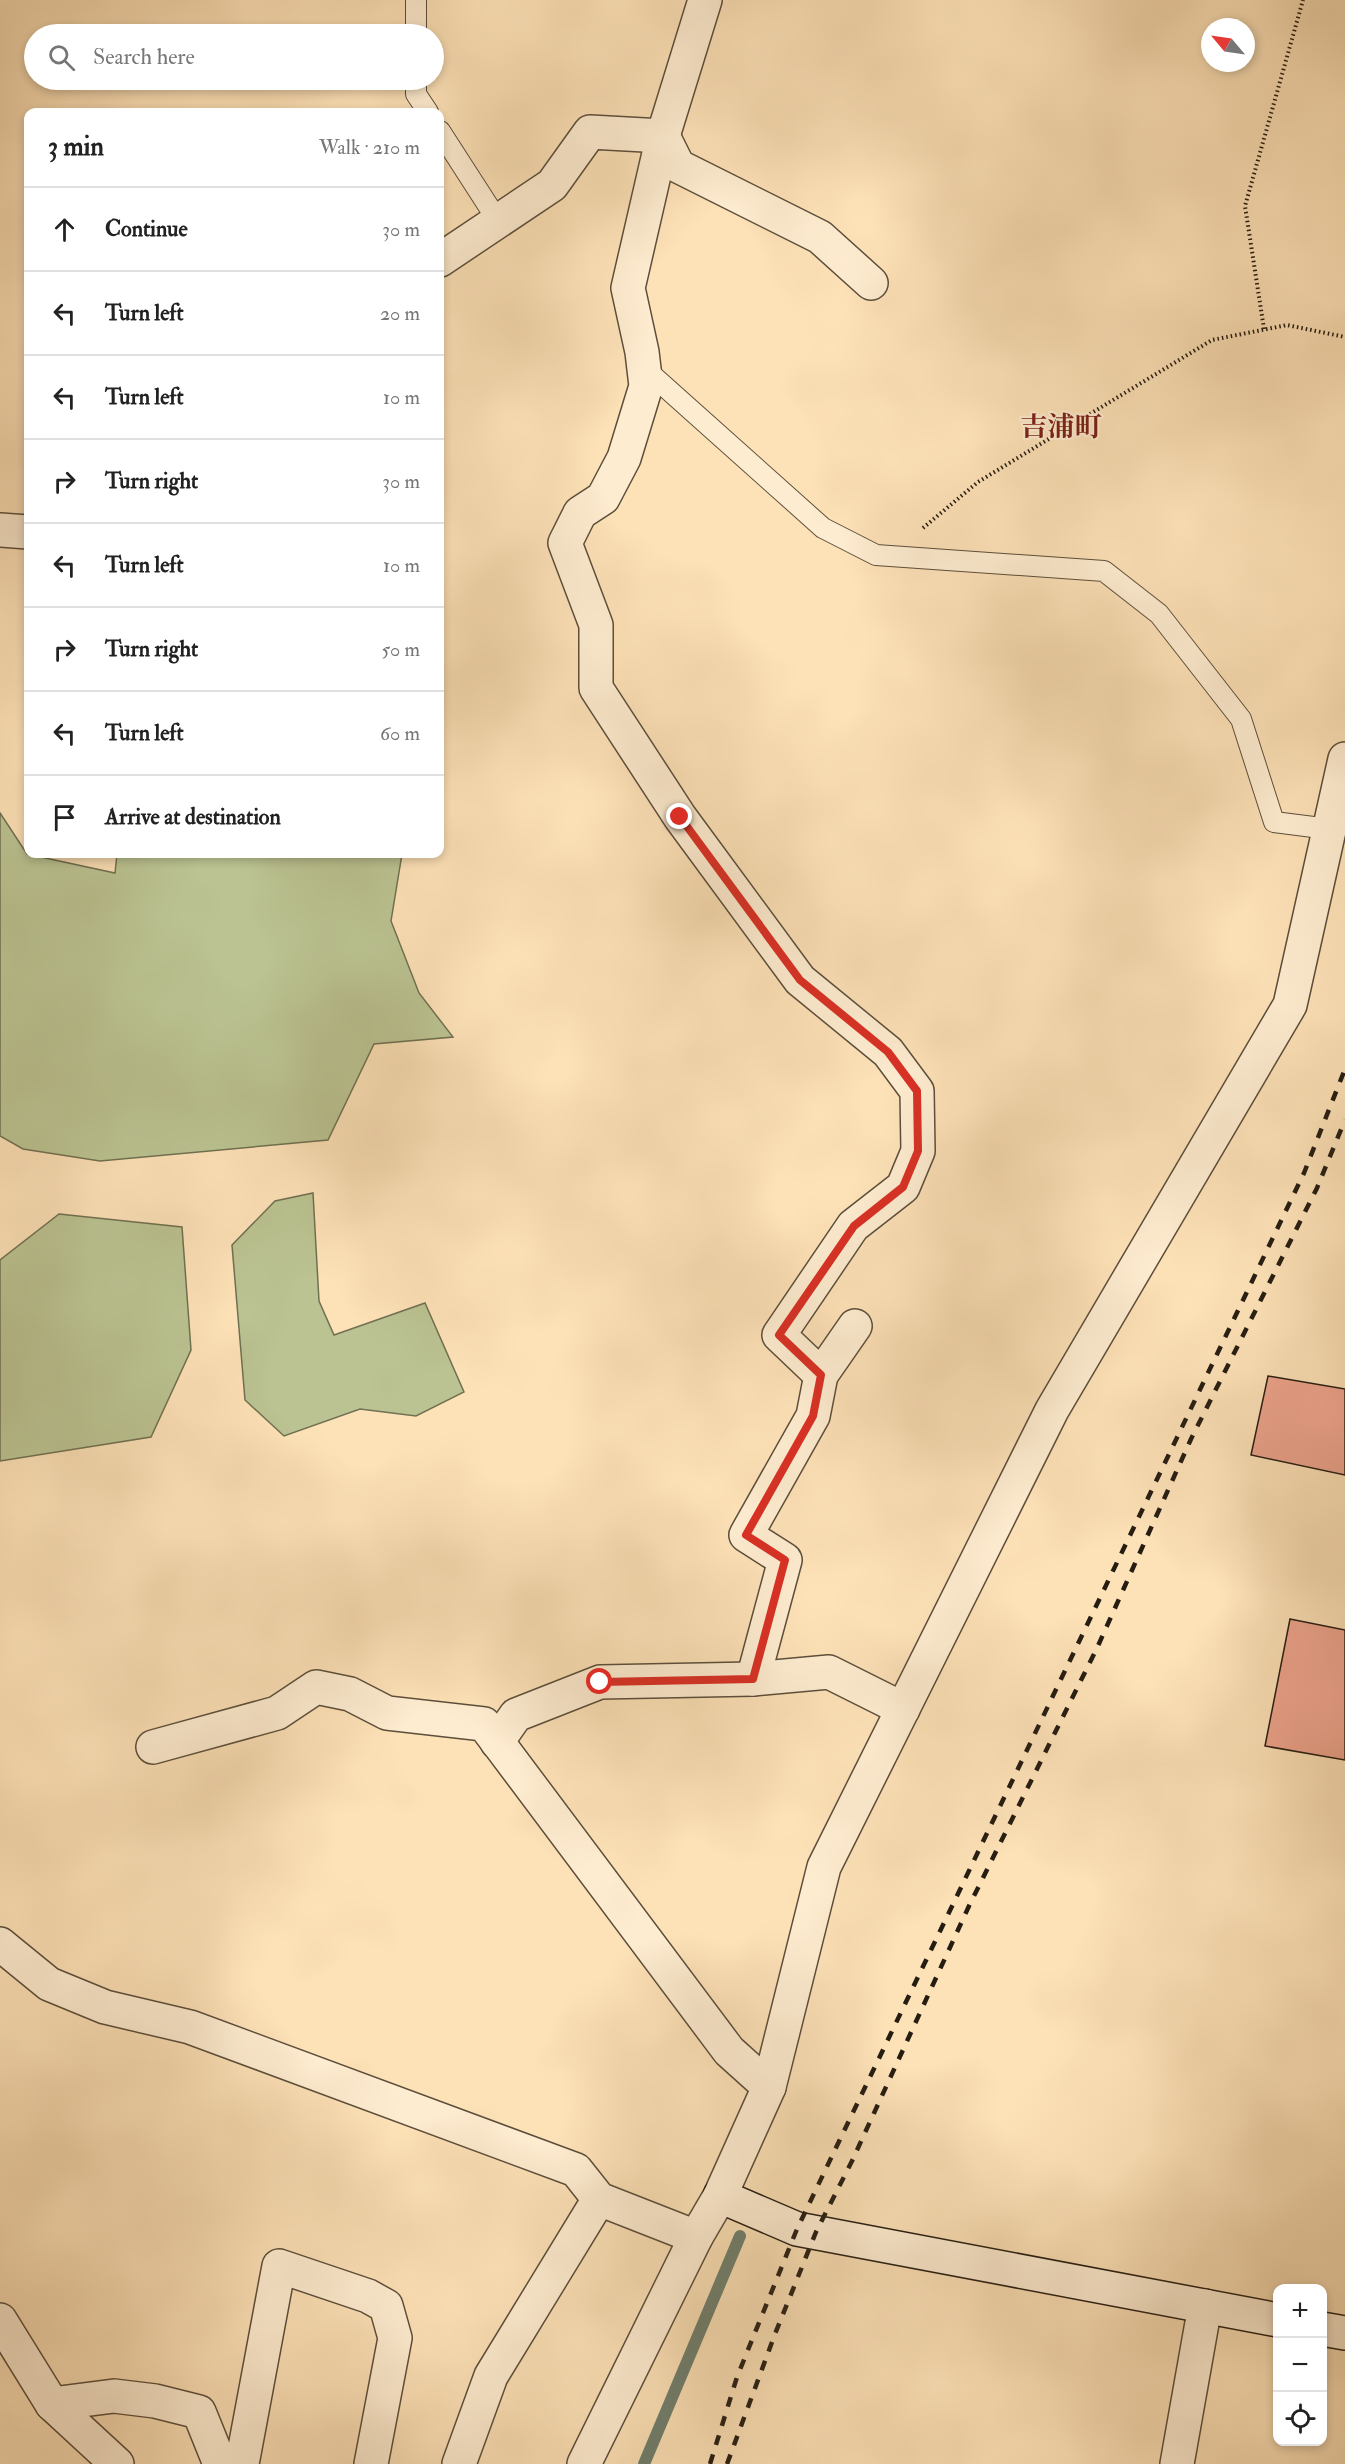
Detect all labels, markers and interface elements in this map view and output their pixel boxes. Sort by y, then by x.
north arrow [1201,18,1255,72]
search box [24,24,444,90]
icon: search [45,41,78,74]
text: Search here [93,43,195,71]
text: 3 min [48,131,104,163]
text: Walk · 210 m [319,135,420,160]
icon: ahead [48,213,81,246]
text: Continue [105,215,188,243]
text: 30 m [382,217,420,242]
icon: left [48,297,81,330]
text: Turn left [105,299,184,327]
text: 20 m [380,301,420,326]
icon: left [48,381,81,414]
text: Turn left [105,383,184,411]
text: 10 m [383,385,420,410]
district label: 吉浦町 [1021,411,1102,444]
icon: right [48,465,81,498]
text: Turn right [105,467,198,495]
text: 30 m [382,469,420,494]
icon: left [48,549,81,582]
text: Turn left [105,551,184,579]
text: 10 m [383,553,420,578]
icon: right [48,633,81,666]
text: Turn right [105,635,198,663]
text: 50 m [381,637,420,662]
icon: left [48,717,81,750]
text: Turn left [105,719,184,747]
text: 60 m [380,721,420,746]
icon: arrive [48,801,81,834]
text: Arrive at destination [105,803,281,831]
route end [666,803,692,829]
route start [586,1668,612,1694]
map controls [1273,2284,1327,2446]
button: + [1273,2284,1327,2338]
button: − [1273,2338,1327,2392]
button: locate [1273,2392,1327,2446]

